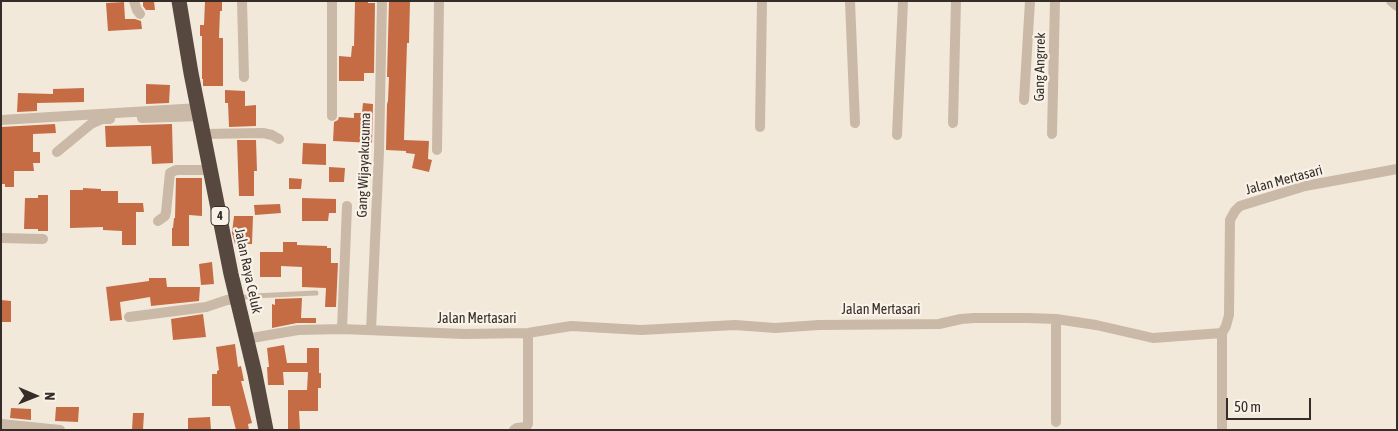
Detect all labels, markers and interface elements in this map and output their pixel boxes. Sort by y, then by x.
street label: Gang Angrrek [1031,32,1049,102]
street label: Gang Wijayakusuma [354,112,374,218]
street label: Jalan Mertasari [1244,162,1324,198]
road number: 4 [211,207,229,226]
street label: Jalan Raya Celuk [231,227,265,315]
street label: Jalan Mertasari [842,302,920,318]
street label: Jalan Mertasari [438,311,516,327]
north arrow [10,371,60,421]
scale bar [1228,388,1313,420]
text: N [42,392,58,401]
text: 50 m [1234,398,1261,415]

